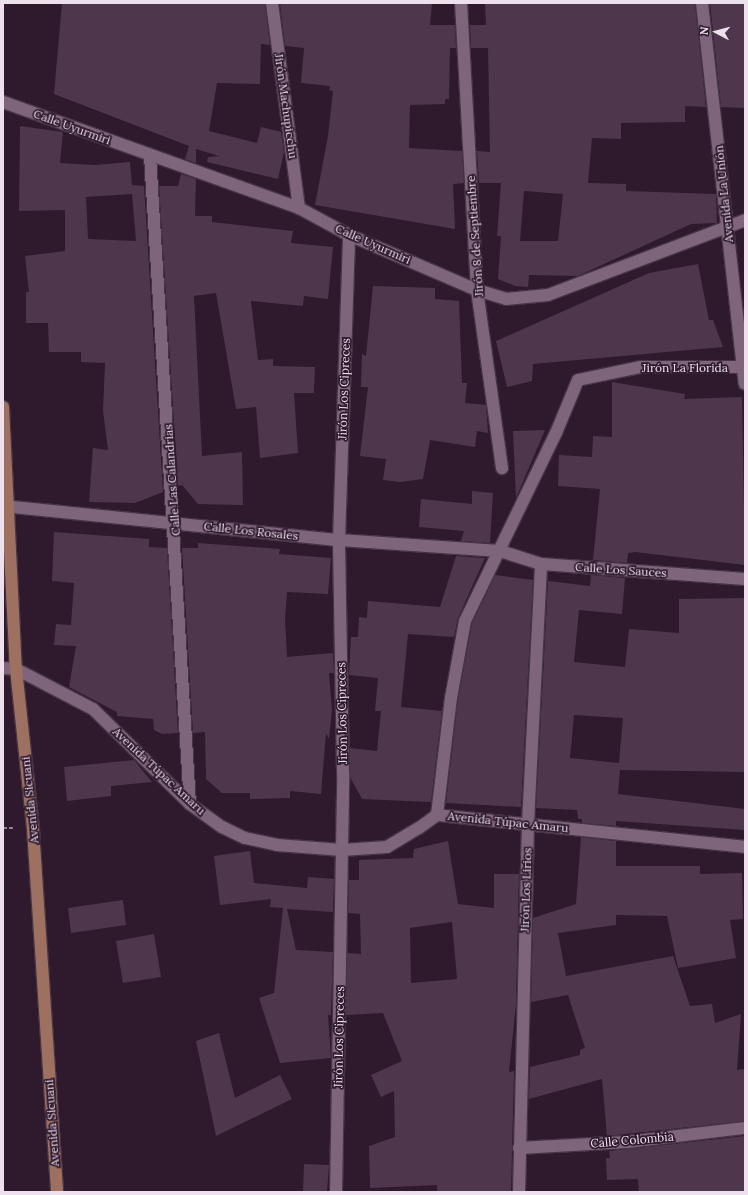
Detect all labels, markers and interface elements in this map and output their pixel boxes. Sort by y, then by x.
north arrow [696,12,736,52]
text: N [697,26,711,36]
street label: Jirón Machupicchu [271,53,301,159]
street label: Calle Uyurmiri [31,106,113,148]
street label: Avenida La Unión [712,145,736,243]
street label: Jirón 8 de Septiembre [464,175,486,297]
street label: Calle Uyurmiri [333,221,413,267]
street label: Jirón Los Cipreces [335,338,353,440]
street label: Jirón La Florida [642,361,728,375]
street label: Calle Las Calandrias [161,424,183,536]
street label: Calle Los Rosales [203,519,299,543]
street label: Calle Los Sauces [575,560,667,580]
street label: Jirón Los Cipreces [334,662,350,764]
street label: Avenida Túpac Amaru [110,724,208,818]
street label: Avenida Sicuani [18,756,42,844]
street label: Avenida Túpac Amaru [447,808,569,836]
street label: Jirón Los Lirios [517,848,535,932]
street label: Jirón Los Cipreces [331,986,347,1088]
street label: Avenida Sicuani [42,1079,62,1167]
street label: Calle Colombia [590,1129,674,1151]

